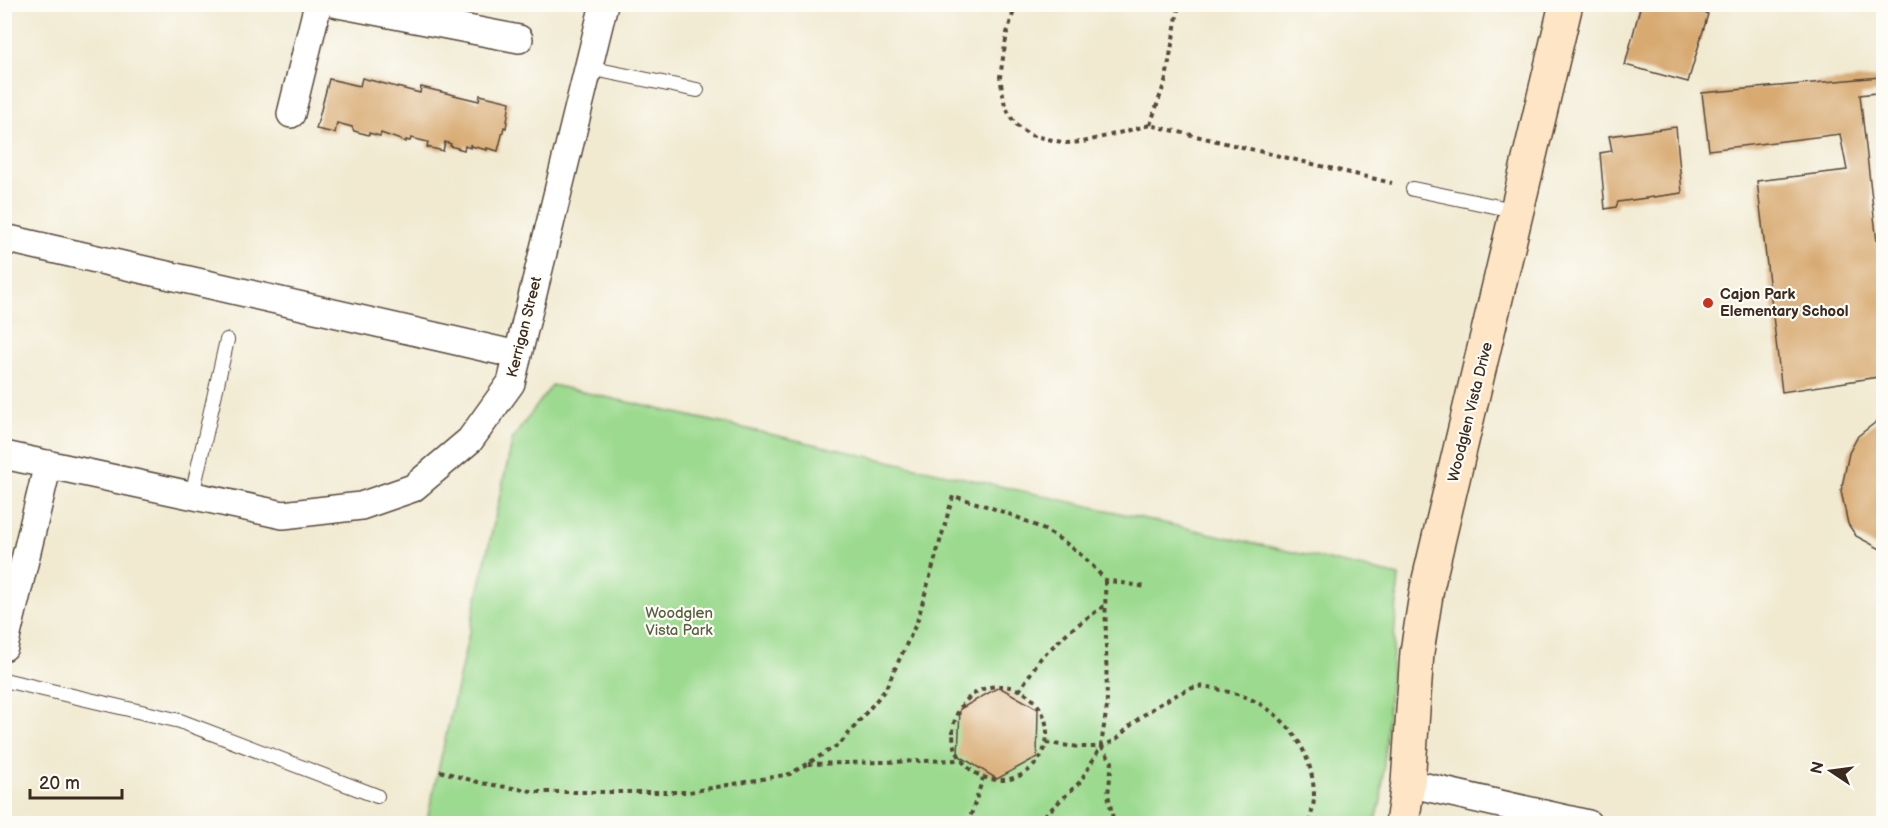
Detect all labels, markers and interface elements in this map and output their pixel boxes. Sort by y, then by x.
street label: Kerrigan Street [503,274,546,380]
place label: Cajon Park Elementary School [1720,285,1848,321]
marker: Cajon Park Elementary School [1701,296,1715,310]
street label: Woodglen Vista Drive [1444,340,1497,484]
park label: Woodglen Vista Park [645,604,713,640]
north arrow [1801,741,1861,801]
text: N [1807,760,1828,776]
scale bar [30,762,122,800]
text: 20 m [39,773,80,794]

